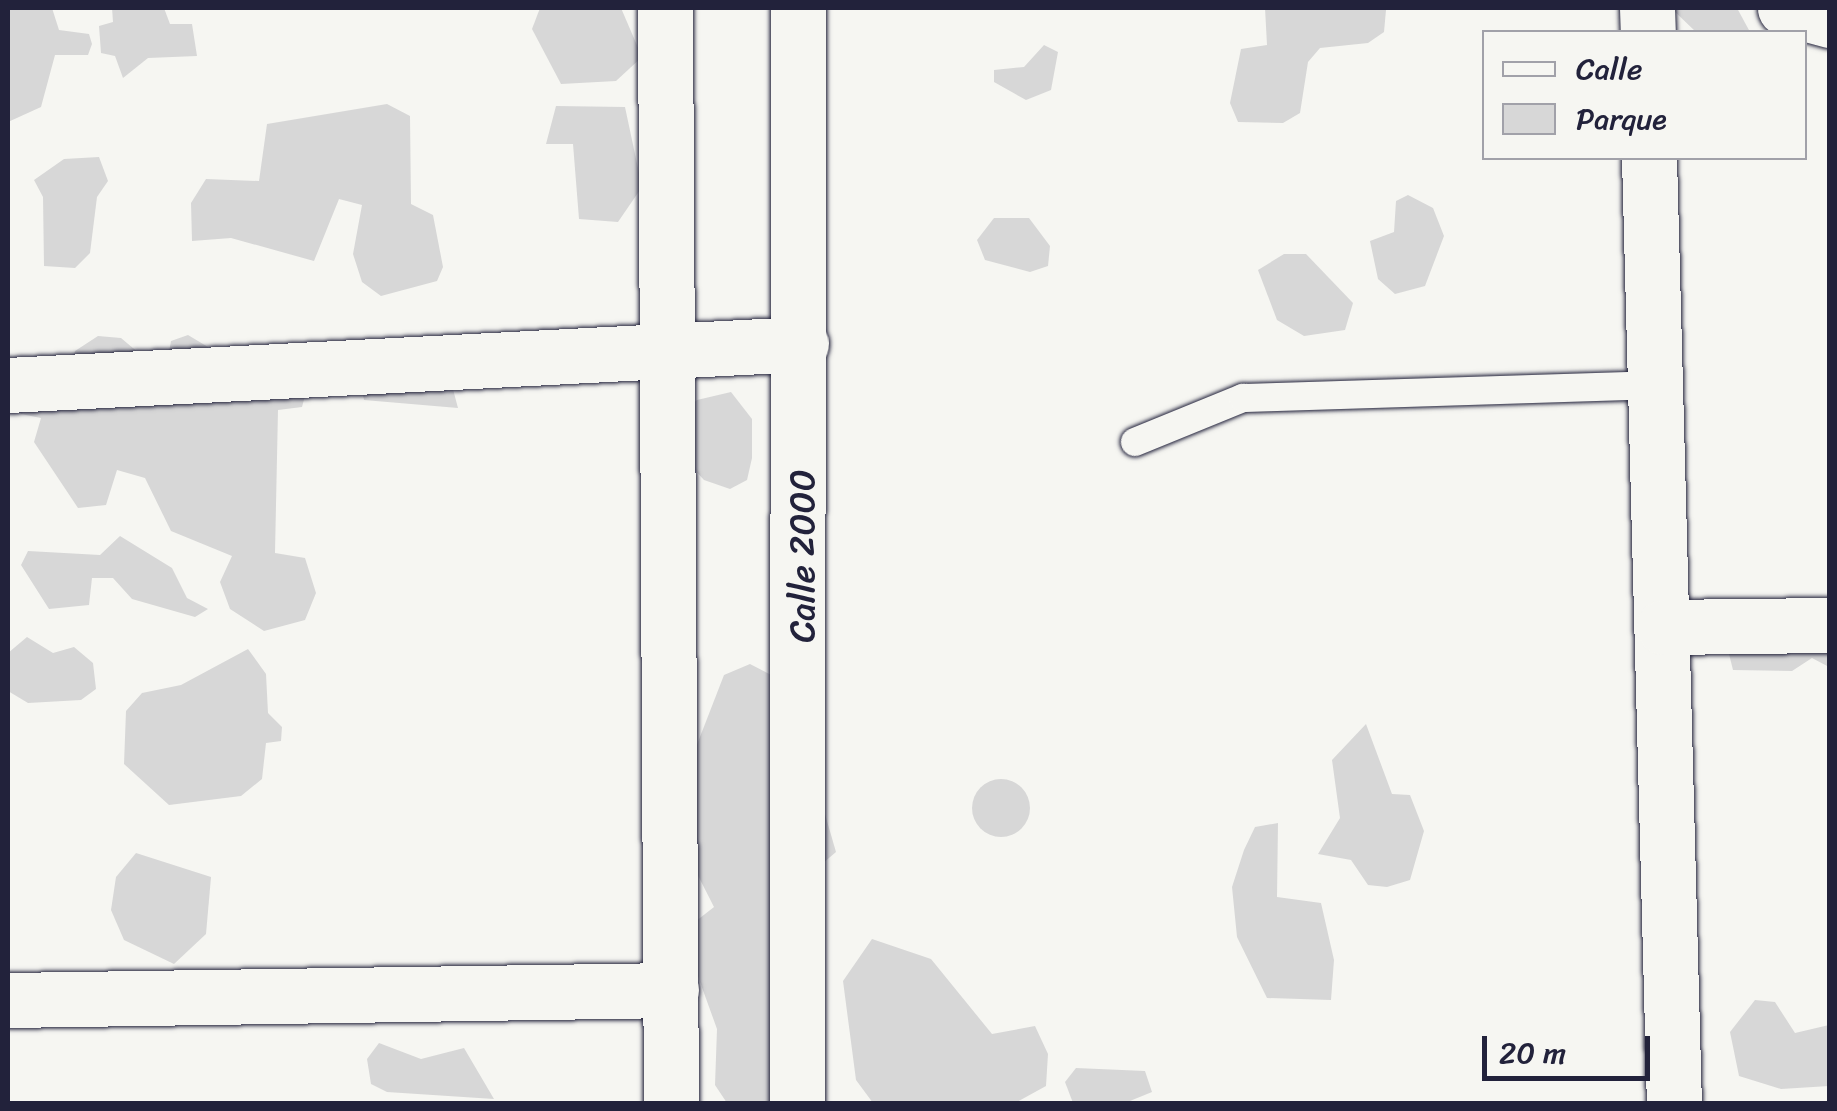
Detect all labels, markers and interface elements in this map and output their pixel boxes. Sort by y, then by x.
legend [1482,30,1807,160]
text: Calle [1576,42,1642,96]
text: Parque [1576,92,1667,146]
street label: Calle 2000 [781,469,823,643]
scale bar [1487,1016,1654,1078]
text: 20 m [1499,1026,1566,1080]

